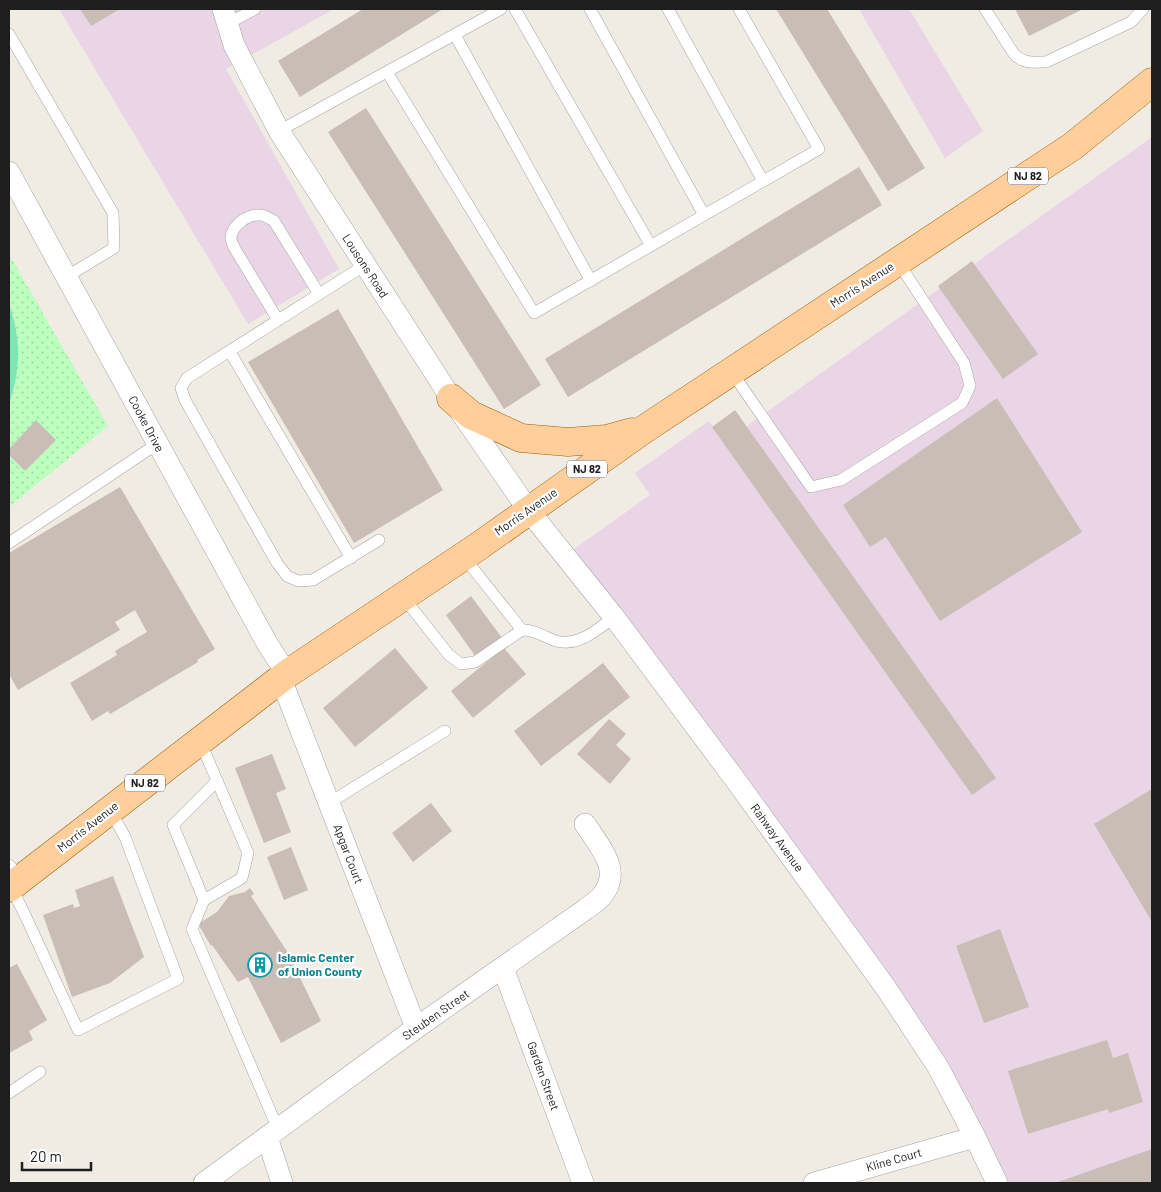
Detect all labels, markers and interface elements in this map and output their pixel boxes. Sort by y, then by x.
road number: NJ 82 [1008,168,1048,185]
street label: Lousons Road [340,231,392,300]
street label: Morris Avenue [827,258,896,310]
street label: Cooke Drive [126,393,168,454]
road number: NJ 82 [567,460,607,478]
street label: Morris Avenue [491,484,559,538]
road number: NJ 82 [125,774,165,791]
street label: Morris Avenue [54,798,121,854]
street label: Rahway Avenue [748,801,807,874]
street label: Apgar Court [331,822,367,885]
place label: Islamic Center of Union County [278,950,362,978]
building icon: Islamic Center of Union County [247,952,273,978]
street label: Steuben Street [399,986,472,1042]
street label: Garden Street [525,1039,563,1112]
scale bar [22,1140,91,1172]
street label: Kline Court [864,1144,923,1174]
text: 20 m [30,1147,62,1165]

